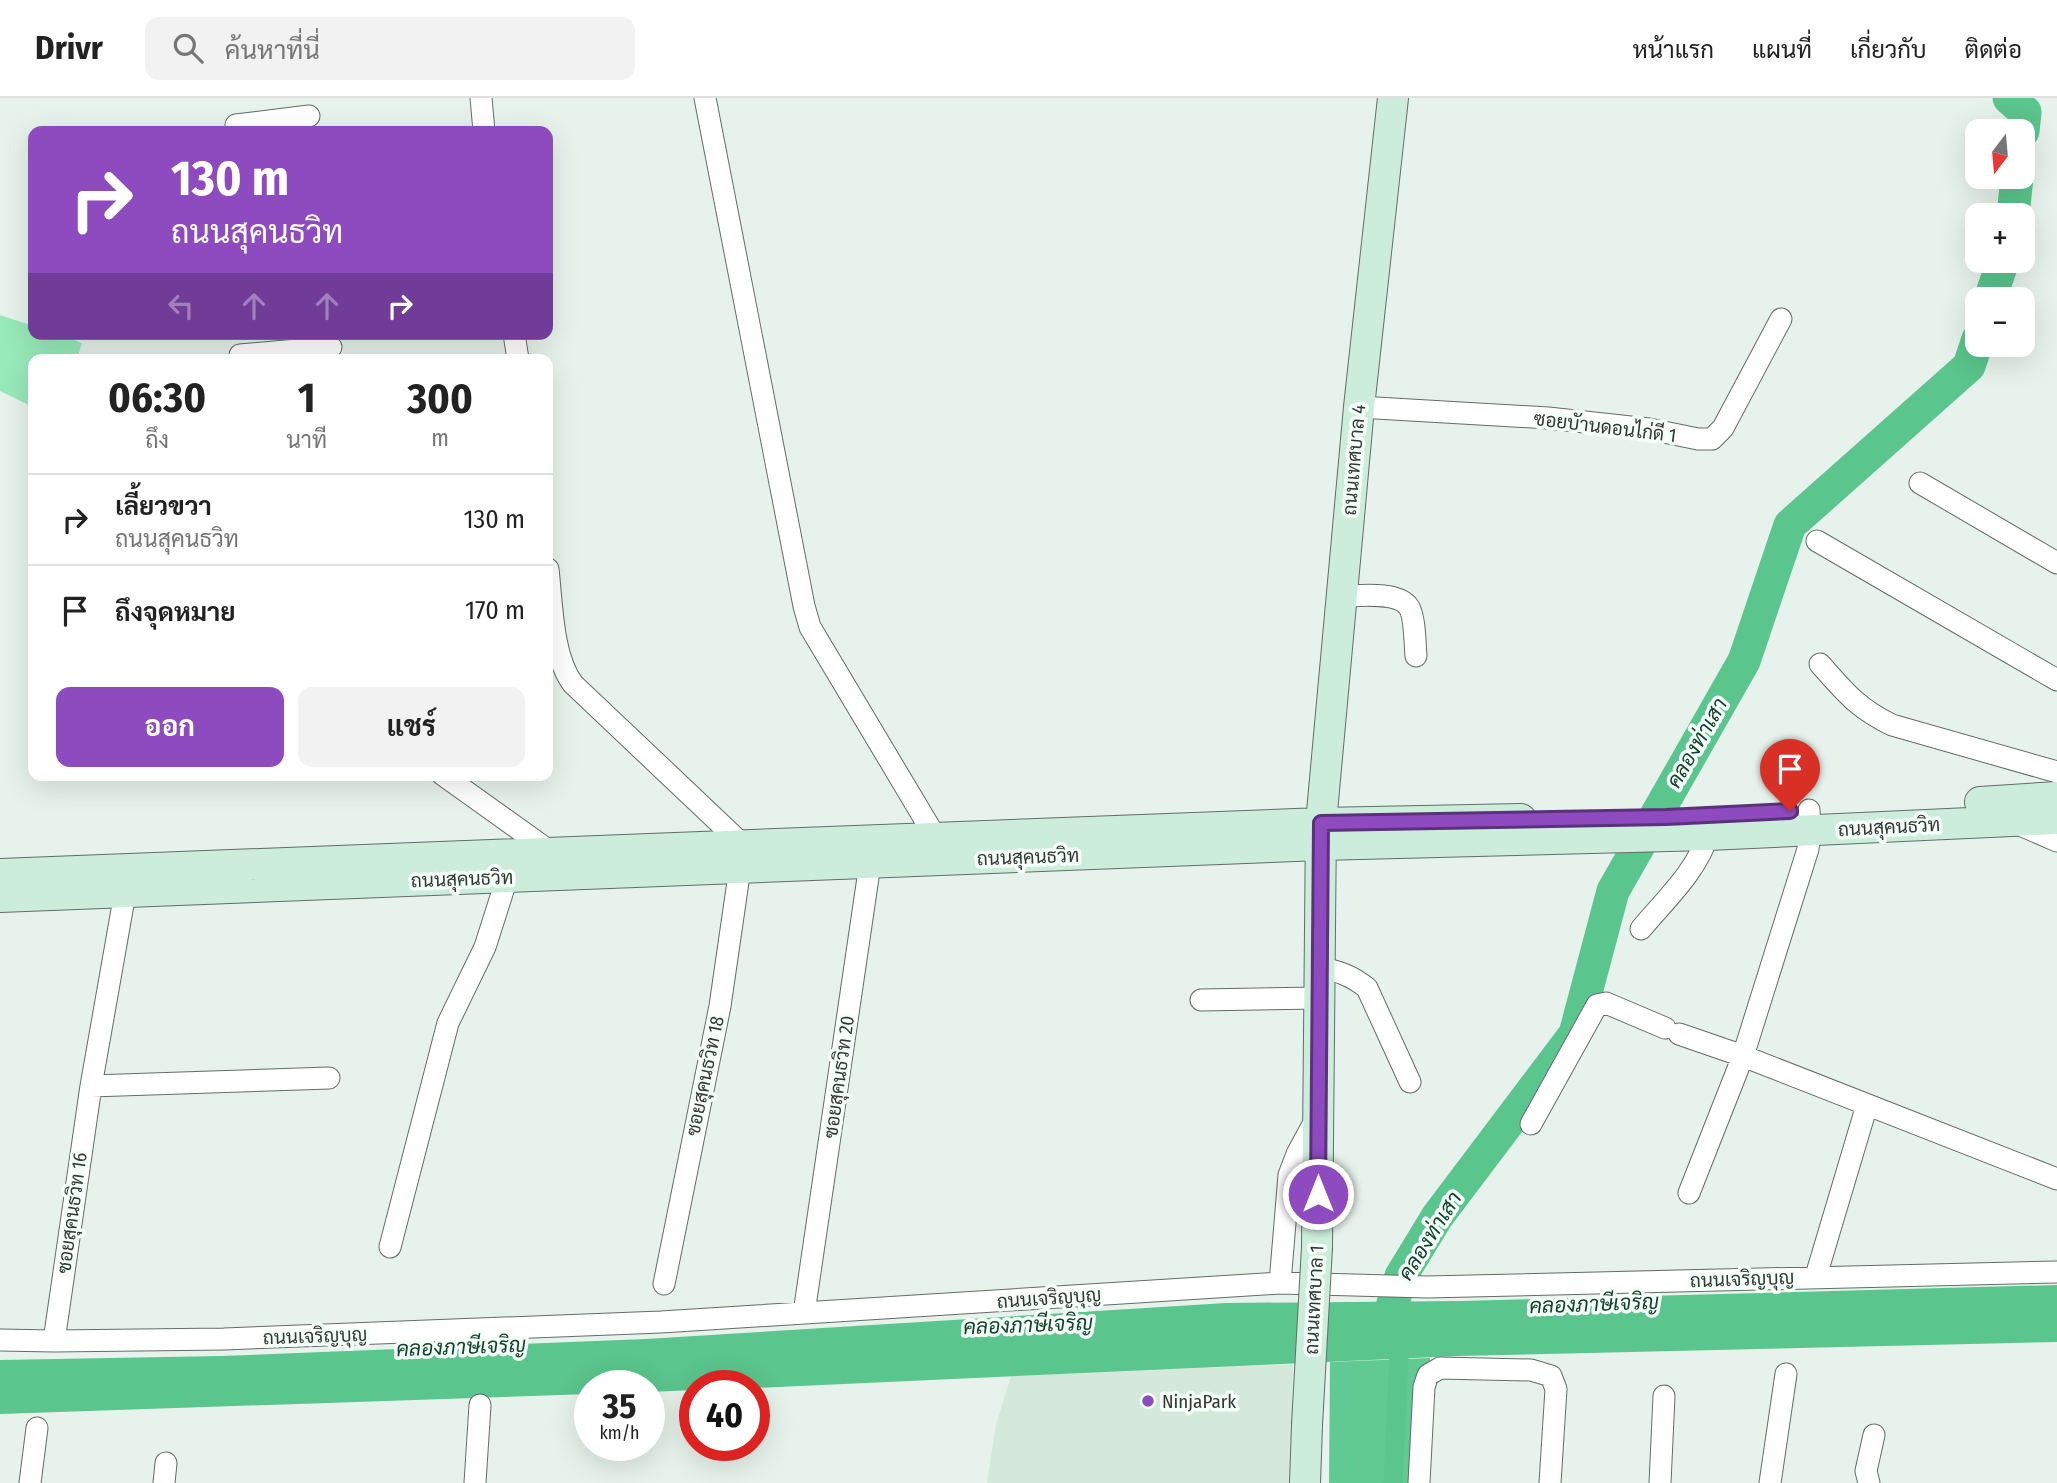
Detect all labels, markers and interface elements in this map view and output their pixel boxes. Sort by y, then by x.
search box [145,17,635,80]
text: Drivr [35,28,103,68]
icon: search [169,29,207,67]
text: ค้นหาที่นี่ [225,35,320,66]
text: หน้าแรก [1633,36,1714,64]
text: แผนที่ [1752,36,1812,64]
text: เกี่ยวกับ [1850,36,1927,64]
text: ติดต่อ [1965,36,2022,64]
north arrow [1965,119,2035,189]
map controls [1965,119,2035,357]
text: 130 m [171,149,289,208]
icon: right [56,154,147,245]
button: + [1965,203,2035,273]
text: ถนนสุคนธวิท [171,213,343,251]
icon: left [162,287,200,325]
icon: ahead [235,287,273,325]
icon: ahead [308,287,346,325]
icon: right [381,287,419,325]
button: − [1965,287,2035,357]
text: 06:30 [108,373,206,423]
text: 1 [298,373,316,423]
text: 300 [407,374,473,424]
street label: ถนนเทศบาล 4 [1338,404,1370,516]
street label: ซอยบัานดอนไก่ดี 1 [1532,406,1678,447]
text: m [431,424,449,452]
text: ถึง [145,426,169,454]
text: นาที [286,426,327,454]
text: เลี้ยวขวา [115,491,212,522]
icon: right [56,501,94,539]
text: 130 m [463,504,525,535]
text: ถนนสุคนธวิท [115,525,239,553]
icon: arrive [56,592,94,630]
text: 170 m [465,595,525,626]
text: ถึงจุดหมาย [115,597,236,628]
button: ออก [56,687,284,767]
button: แชร์ [298,687,525,767]
water label: คลองท่าเสา [1661,693,1733,793]
pin [1760,739,1820,811]
icon: arrive [1771,750,1809,788]
street label: ถนนสุคนธวิท [1837,813,1941,842]
street label: ถนนสุคนธวิท [976,844,1080,871]
street label: ถนนสุคนธวิท [410,866,514,893]
street label: ซอยสุคนธวิท 18 [681,1014,730,1138]
street label: ซอยสุคนธวิท 20 [819,1014,860,1140]
street label: ซอยสุคนธวิท 16 [52,1151,93,1275]
position arrow [1281,1157,1355,1231]
water label: คลองท่าเสา [1393,1187,1467,1285]
street label: ถนนเทศบาล 1 [1300,1245,1328,1355]
street label: ถนนเจริญบุญ [1689,1266,1795,1293]
street label: ถนนเจริญบุญ [996,1283,1102,1314]
water label: คลองภาษีเจริญ [1529,1289,1660,1319]
water label: คลองภาษีเจริญ [963,1310,1094,1340]
street label: ถนนเจริญบุญ [262,1323,368,1350]
water label: คลองภาษีเจริญ [396,1332,527,1362]
speed limit sign: 40 [679,1370,770,1461]
text: 35 [603,1385,636,1427]
place label: NinjaPark [1162,1390,1236,1413]
marker: NinjaPark [1140,1393,1156,1409]
text: km/h [599,1422,640,1444]

